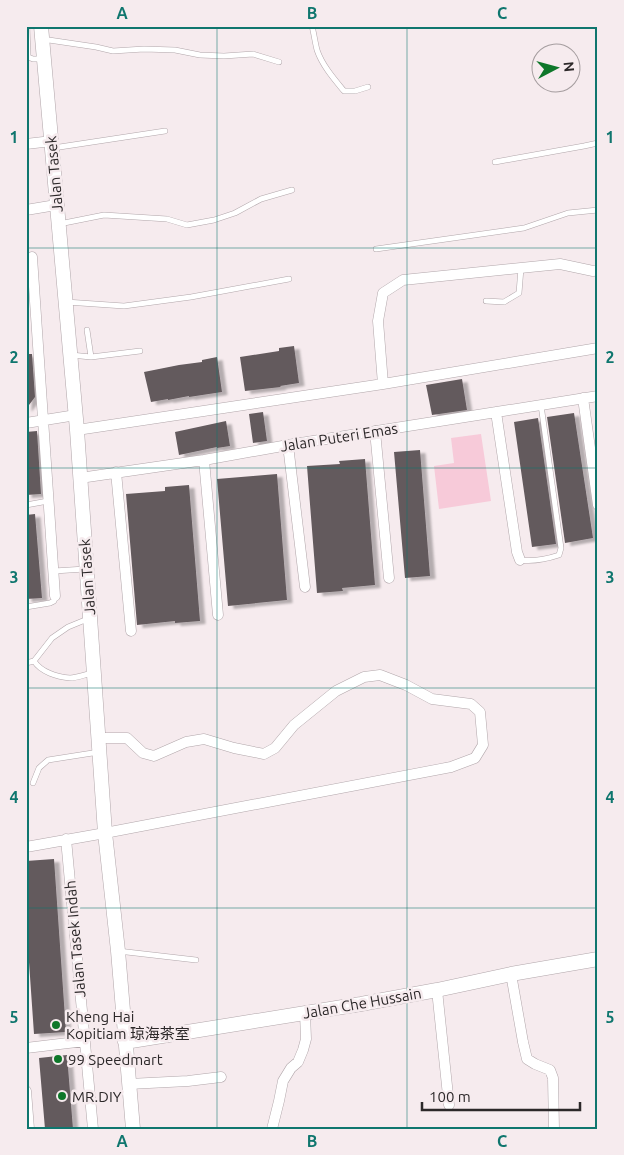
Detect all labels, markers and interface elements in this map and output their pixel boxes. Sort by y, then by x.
text: A [116,4,128,22]
text: B [307,4,317,22]
text: C [497,4,507,22]
north arrow [532,42,582,92]
text: N [560,61,577,73]
text: 1 [9,128,19,146]
text: 1 [605,128,615,146]
street label: Jalan Tasek [42,135,66,213]
text: 2 [9,348,19,366]
text: 2 [605,348,615,366]
street label: Jalan Puteri Emas [279,419,399,455]
street label: Jalan Tasek [76,538,98,616]
text: 3 [9,568,19,586]
text: 3 [605,568,615,586]
text: 4 [9,788,19,806]
text: 4 [605,788,615,806]
street label: Jalan Tasek Indah [61,880,89,998]
street label: Jalan Che Hussain [301,984,423,1022]
text: 5 [9,1008,19,1026]
place label: Kheng Hai Kopitiam 琼海茶室 [66,1008,190,1042]
text: 5 [605,1008,615,1026]
marker: Kheng Hai Kopitiam 琼海茶室 [50,1019,62,1031]
place label: 99 Speedmart [68,1051,163,1068]
marker: 99 Speedmart [52,1053,64,1065]
scale bar [422,1080,579,1112]
place label: MR.DIY [72,1088,122,1105]
text: 100 m [429,1088,471,1105]
marker: MR.DIY [56,1090,68,1102]
text: A [116,1132,128,1150]
text: B [307,1132,317,1150]
text: C [497,1132,507,1150]

